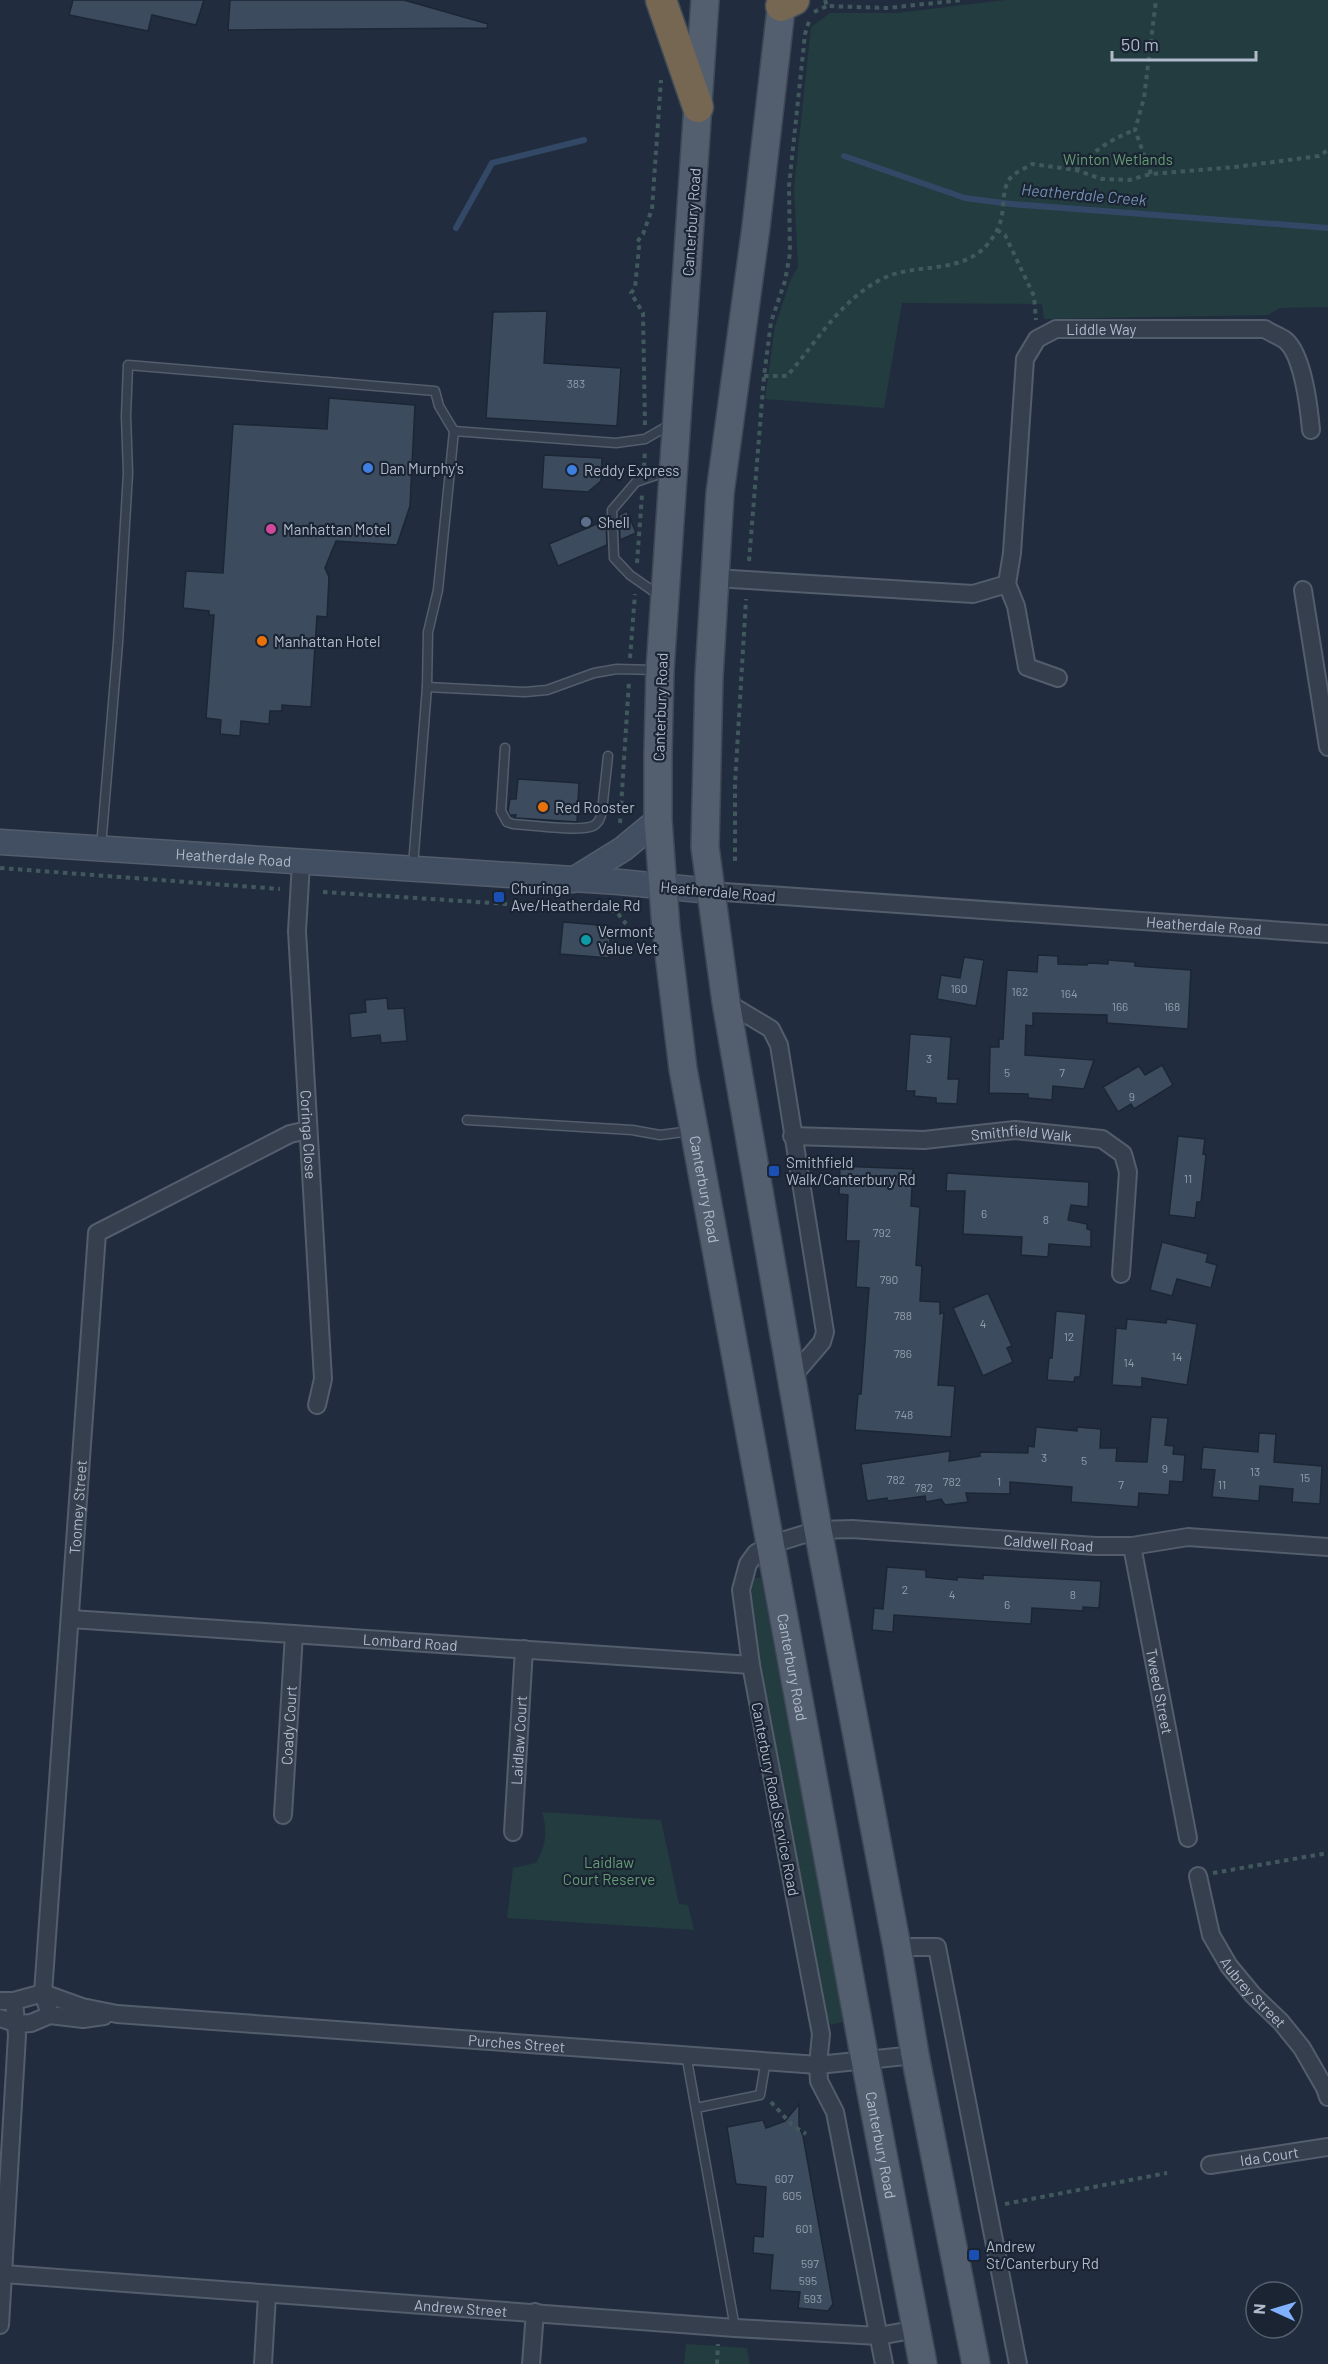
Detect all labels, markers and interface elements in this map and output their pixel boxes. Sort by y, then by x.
scale bar [1112,24,1256,62]
text: 50 m [1121,33,1159,55]
park label: Winton Wetlands [1063,150,1173,168]
street label: Canterbury Road [678,167,704,277]
water label: Heatherdale Creek [1021,179,1148,209]
street label: Liddle Way [1066,320,1137,338]
house number: 383 [567,376,585,390]
place label: Dan Murphy's [380,459,464,477]
marker: Dan Murphy's [361,461,375,475]
place label: Reddy Express [584,461,679,479]
marker: Reddy Express [565,463,579,477]
place label: Shell [598,513,630,531]
marker: Shell [579,515,593,529]
place label: Manhattan Motel [283,520,390,538]
marker: Manhattan Motel [264,522,278,536]
place label: Manhattan Hotel [274,632,380,650]
marker: Manhattan Hotel [255,634,269,648]
street label: Canterbury Road [649,652,671,762]
place label: Red Rooster [555,798,635,816]
marker: Red Rooster [536,800,550,814]
street label: Heatherdale Road [175,844,292,870]
street label: Heatherdale Road [660,877,776,905]
place label: Churinga Ave/Heatherdale Rd [511,879,640,914]
marker: Churinga Ave/Heatherdale Rd [492,890,506,904]
street label: Heatherdale Road [1145,912,1262,938]
place label: Vermont Value Vet [598,922,658,957]
marker: Vermont Value Vet [579,933,593,947]
house number: 160 [950,981,968,995]
house number: 162 [1012,984,1028,998]
house number: 164 [1061,986,1078,1000]
house number: 166 [1112,999,1128,1013]
house number: 168 [1164,999,1180,1013]
house number: 3 [926,1051,932,1065]
house number: 5 [1004,1065,1010,1079]
house number: 7 [1059,1065,1065,1079]
street label: Coringa Close [297,1089,320,1180]
house number: 9 [1129,1089,1135,1103]
street label: Smithfield Walk [970,1121,1073,1145]
street label: Canterbury Road [686,1134,724,1244]
place label: Smithfield Walk/Canterbury Rd [786,1153,916,1188]
marker: Smithfield Walk/Canterbury Rd [767,1164,781,1178]
house number: 11 [1184,1171,1192,1185]
house number: 6 [981,1206,987,1220]
house number: 8 [1043,1212,1049,1226]
house number: 792 [873,1225,891,1239]
house number: 790 [880,1272,898,1286]
house number: 788 [894,1308,912,1322]
house number: 4 [980,1316,986,1330]
house number: 12 [1064,1329,1074,1343]
house number: 786 [894,1346,912,1360]
house number: 14 [1172,1349,1182,1363]
house number: 14 [1124,1355,1134,1369]
house number: 748 [895,1407,913,1421]
house number: 3 [1041,1450,1047,1464]
house number: 5 [1081,1453,1087,1467]
street label: Toomey Street [65,1459,90,1555]
house number: 9 [1162,1461,1168,1475]
house number: 13 [1250,1464,1260,1478]
house number: 15 [1300,1470,1310,1484]
house number: 782 [887,1472,905,1486]
house number: 782 [943,1474,961,1488]
house number: 1 [997,1474,1001,1488]
house number: 7 [1118,1477,1124,1491]
house number: 11 [1218,1477,1226,1491]
house number: 782 [915,1480,933,1494]
street label: Caldwell Road [1003,1531,1094,1555]
house number: 2 [902,1582,908,1596]
house number: 4 [949,1587,955,1601]
house number: 8 [1070,1587,1076,1601]
house number: 6 [1004,1597,1010,1611]
street label: Canterbury Road [774,1612,812,1722]
street label: Lombard Road [362,1630,458,1654]
street label: Tweed Street [1143,1647,1177,1736]
street label: Coady Court [277,1685,300,1765]
street label: Laidlaw Court [507,1695,530,1785]
street label: Canterbury Road Service Road [748,1701,804,1897]
park label: Laidlaw Court Reserve [563,1853,655,1888]
street label: Aubrey Street [1217,1954,1290,2031]
street label: Purches Street [468,2031,566,2056]
street label: Canterbury Road [862,2090,900,2200]
street label: Ida Court [1239,2143,1300,2169]
house number: 607 [775,2171,794,2185]
house number: 605 [782,2188,802,2202]
house number: 601 [796,2221,812,2235]
place label: Andrew St/Canterbury Rd [986,2237,1099,2272]
marker: Andrew St/Canterbury Rd [967,2248,981,2262]
house number: 597 [801,2256,819,2270]
house number: 595 [799,2273,817,2287]
north arrow [1244,2280,1304,2340]
house number: 593 [804,2291,822,2305]
street label: Andrew Street [414,2295,508,2320]
text: N [1249,2303,1268,2315]

